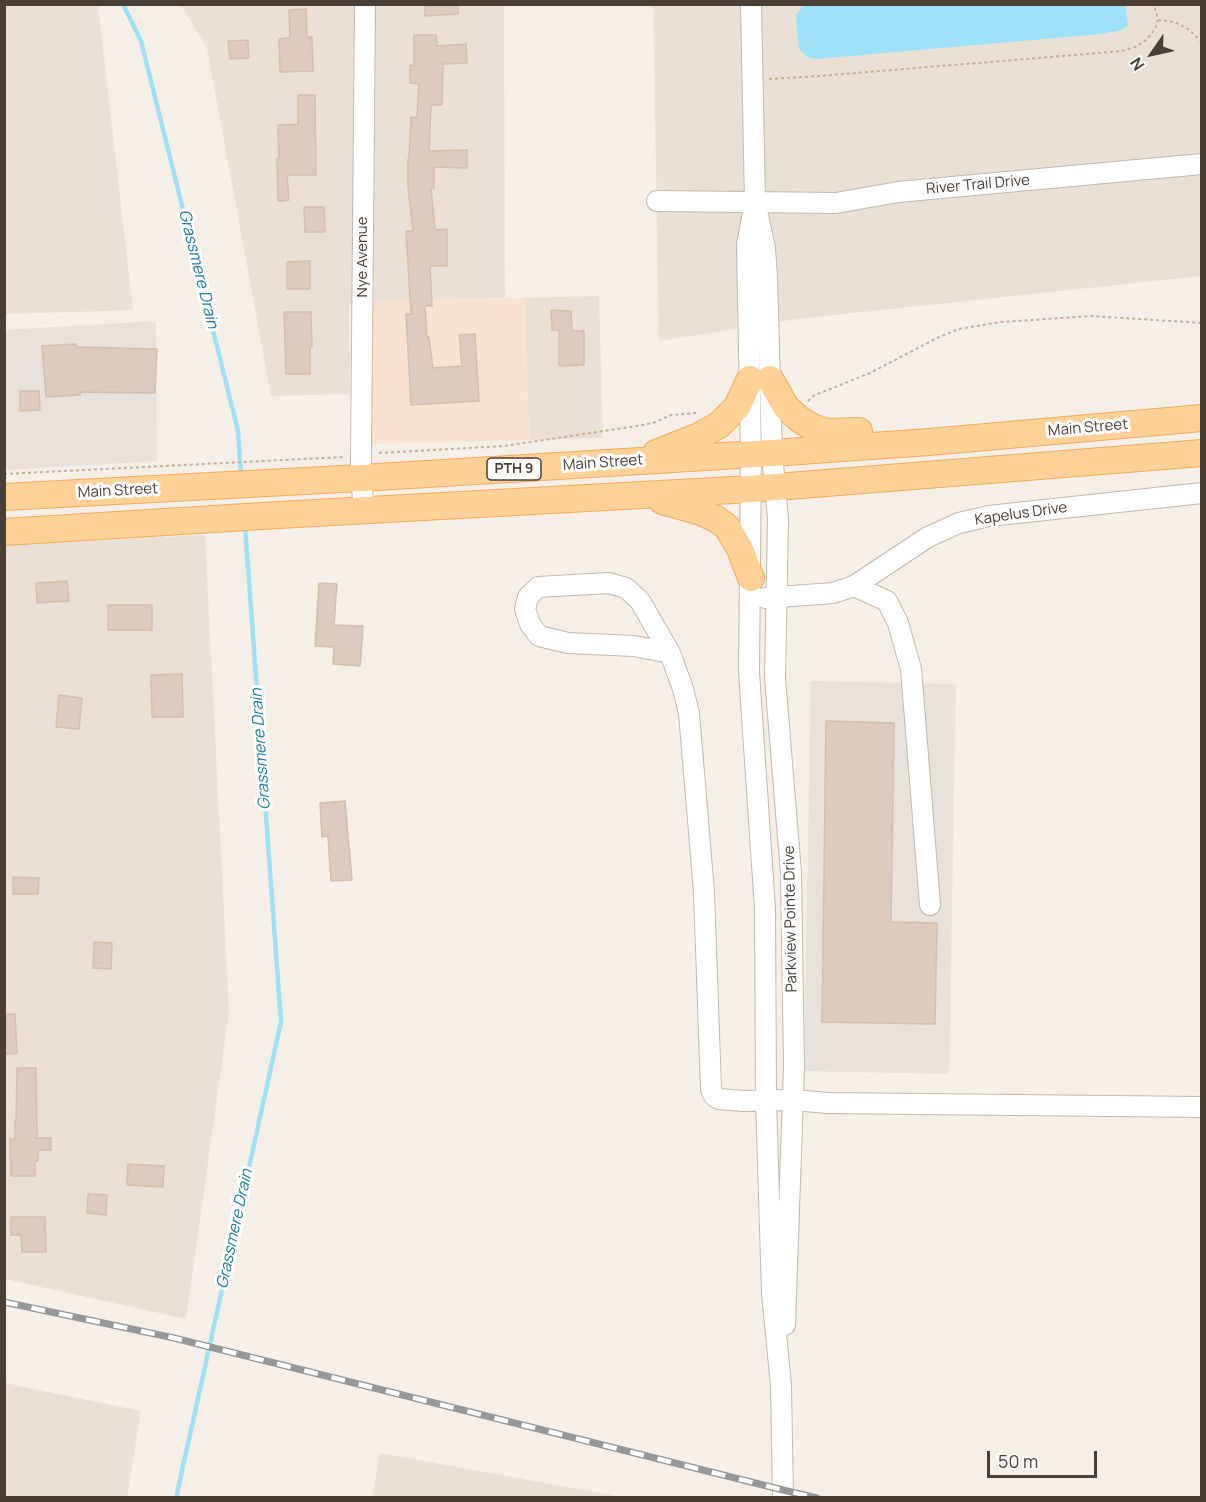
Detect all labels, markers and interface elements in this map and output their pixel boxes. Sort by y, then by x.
north arrow [1122,24,1182,84]
text: N [1125,53,1149,75]
street label: River Trail Drive [925,171,1031,199]
water label: Grassmere Drain [174,208,222,330]
street label: Nye Avenue [354,217,372,297]
street label: Main Street [1047,416,1129,440]
street label: Main Street [562,451,644,475]
road number: PTH 9 [487,458,541,480]
street label: Main Street [77,480,159,502]
street label: Kapelus Drive [974,499,1068,529]
water label: Grassmere Drain [247,688,275,810]
street label: Parkview Pointe Drive [781,845,801,993]
water label: Grassmere Drain [213,1167,257,1291]
scale bar [990,1439,1100,1477]
text: 50 m [998,1449,1038,1473]

